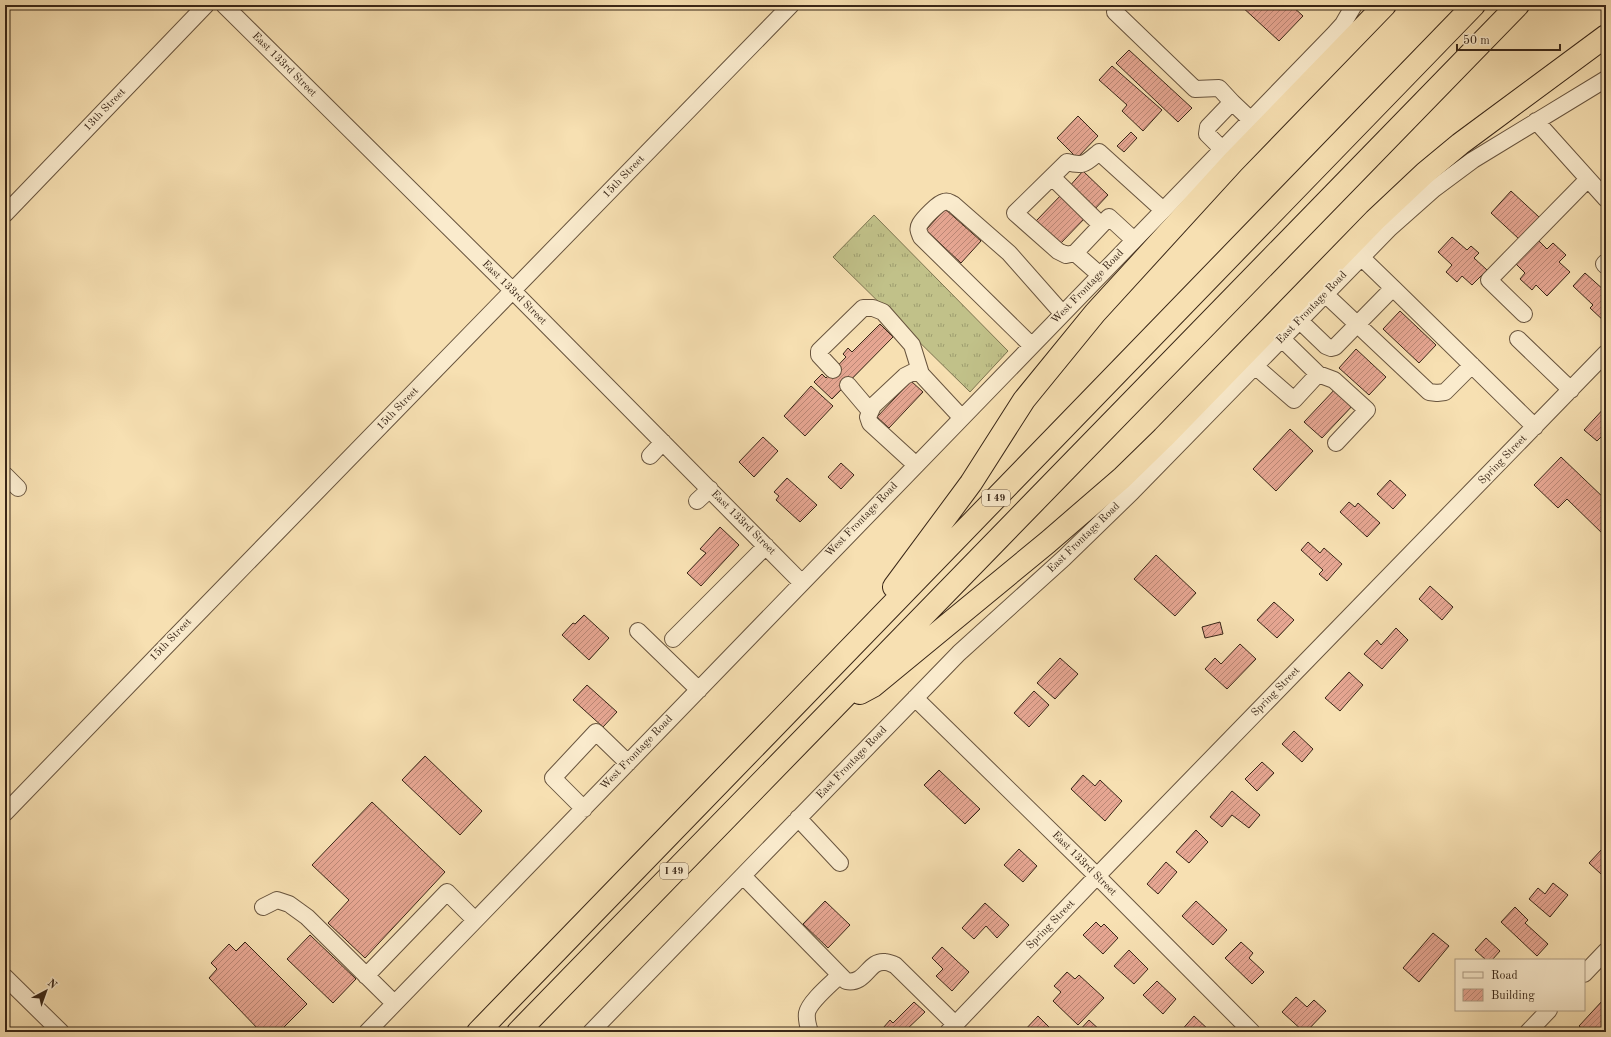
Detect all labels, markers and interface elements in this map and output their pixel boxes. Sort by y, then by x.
scale bar [1457,26,1560,52]
street label: East 133rd Street [250,31,319,100]
text: 50 m [1463,34,1490,47]
street label: 13th Street [82,86,128,134]
street label: 15th Street [601,153,647,201]
street label: West Frontage Road [1050,248,1126,326]
street label: East 133rd Street [480,259,549,328]
street label: East Frontage Road [1275,269,1349,346]
street label: 15th Street [375,385,421,433]
street label: Spring Street [1477,433,1529,487]
street label: West Frontage Road [824,481,900,559]
street label: East 133rd Street [709,489,778,558]
road number: I 49 [982,490,1010,506]
street label: East Frontage Road [1046,501,1123,575]
street label: 15th Street [148,616,194,664]
street label: Spring Street [1250,665,1302,719]
street label: West Frontage Road [599,714,675,792]
street label: East Frontage Road [815,724,889,801]
street label: East 133rd Street [1050,830,1119,899]
road number: I 49 [660,863,688,879]
street label: Spring Street [1025,898,1077,952]
legend [1455,959,1585,1011]
text: Road [1491,970,1518,982]
north arrow [26,971,66,1011]
text: N [45,978,59,992]
text: Building [1491,990,1535,1002]

